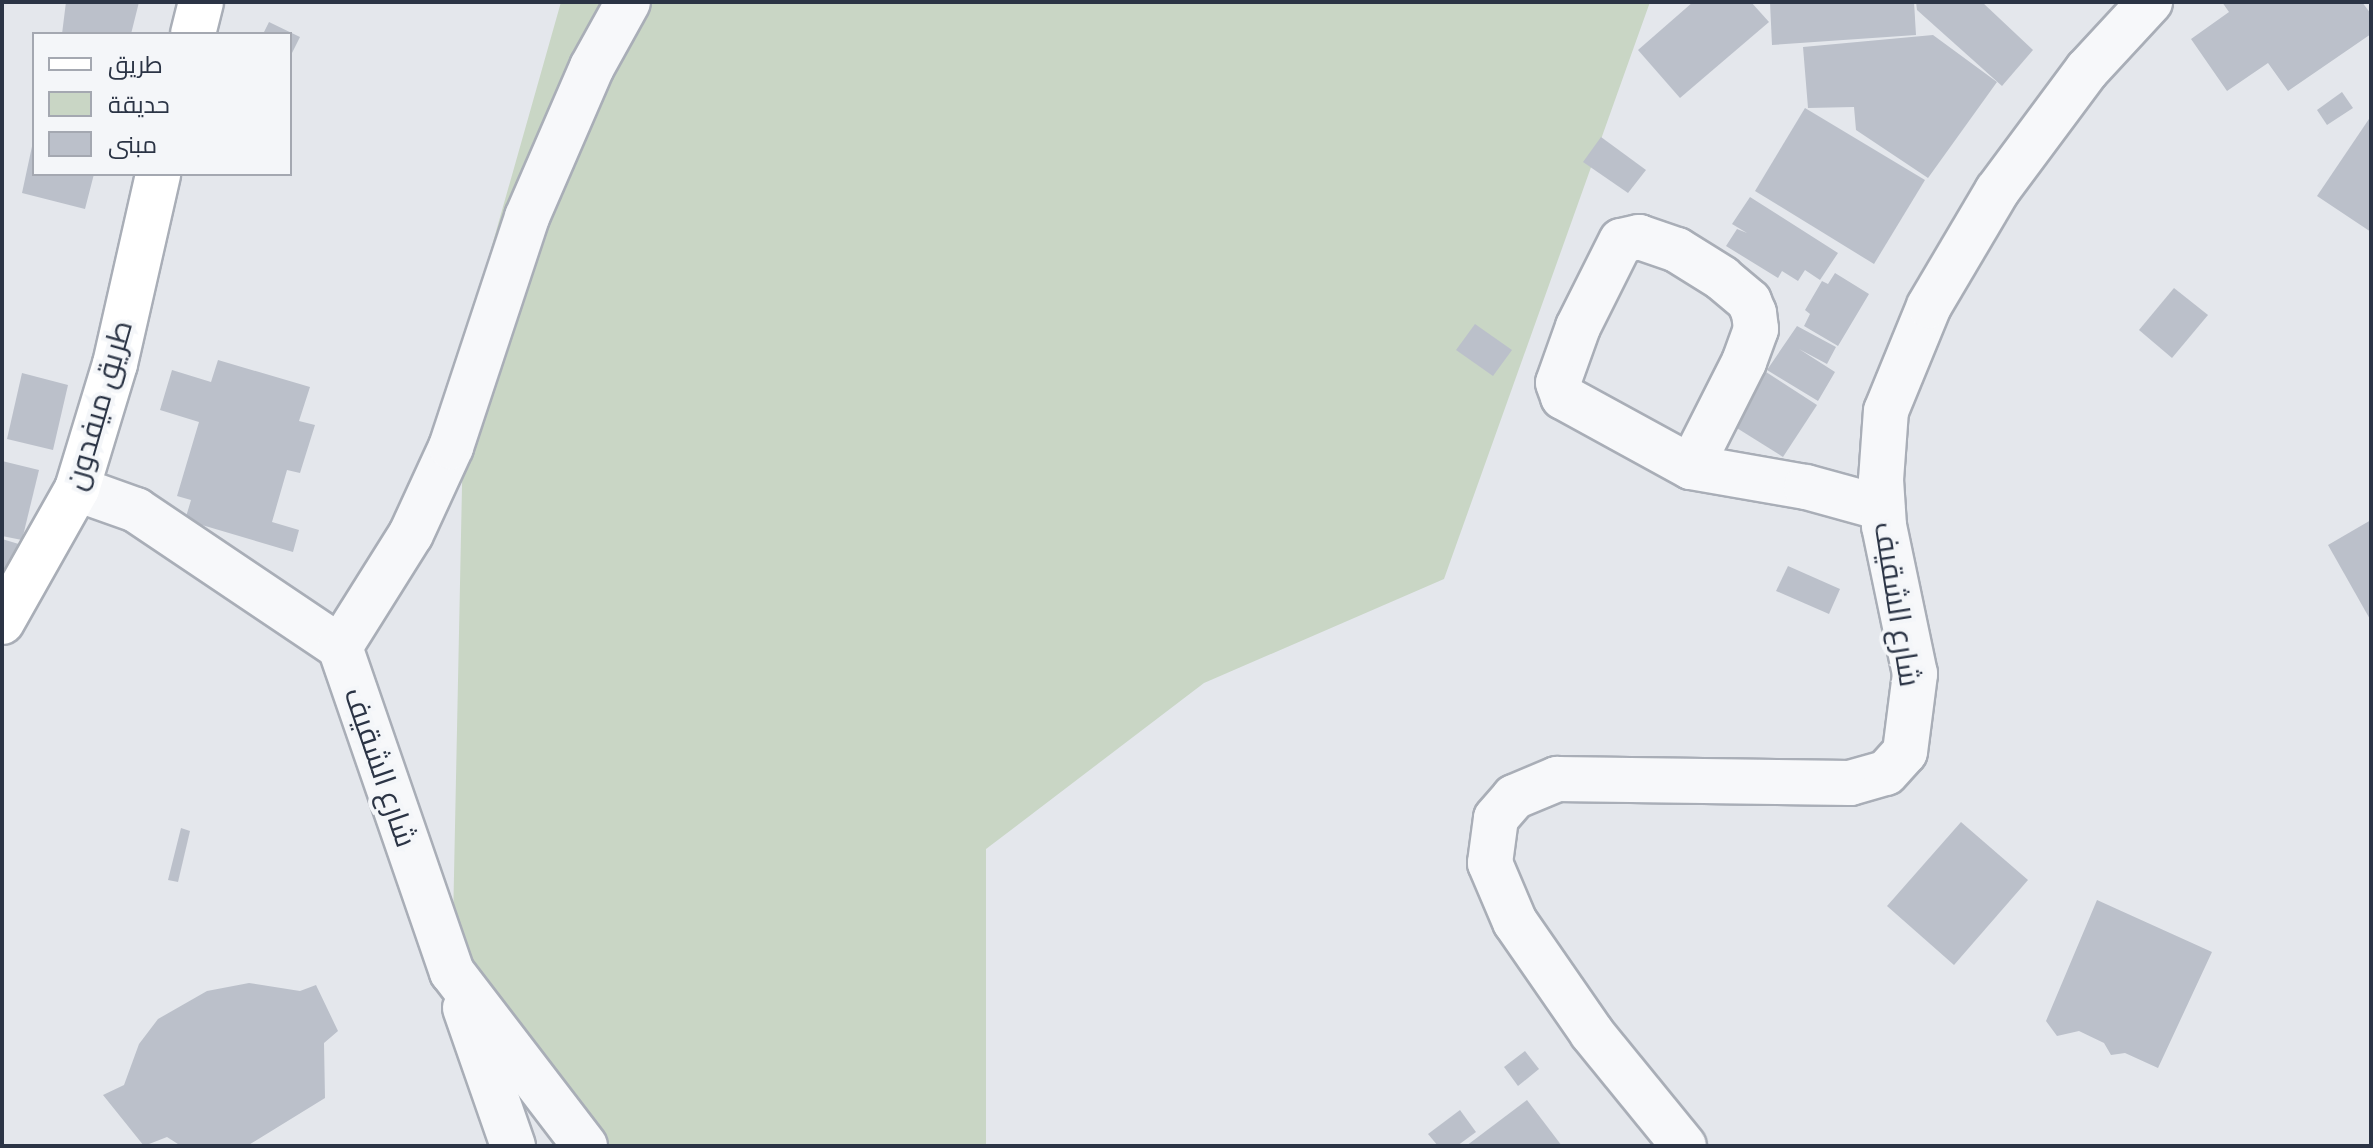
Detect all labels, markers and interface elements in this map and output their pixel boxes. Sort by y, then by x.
legend [32,32,292,176]
text: طريق [108,46,163,82]
text: حديقة [108,86,170,122]
text: مبنى [108,126,157,162]
street label: طريق ميفدون [57,316,139,494]
street label: شارع الشقيف [1867,519,1929,689]
street label: شارع الشقيف [337,682,425,852]

